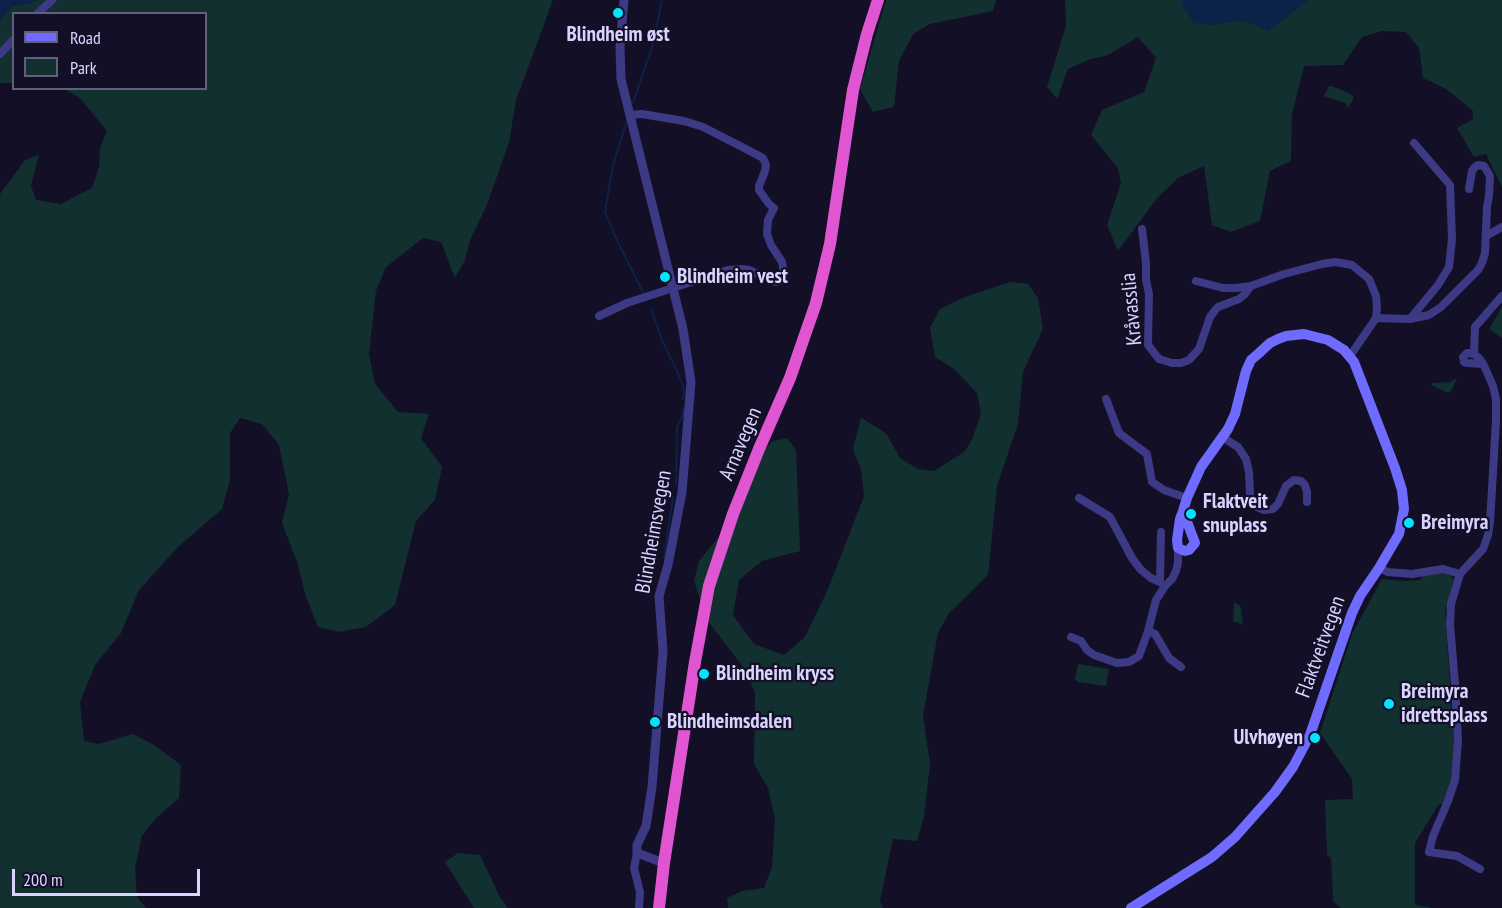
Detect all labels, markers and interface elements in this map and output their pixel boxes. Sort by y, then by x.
marker: Blindheim øst [611,6,625,20]
legend [12,12,207,90]
place label: Blindheim øst [566,22,670,48]
text: Road [70,26,101,49]
text: Park [70,56,97,79]
place label: Blindheim vest [677,264,788,290]
marker: Blindheim vest [658,270,672,284]
street label: Kråvasslia [1116,272,1148,346]
street label: Arnavegen [714,404,768,484]
street label: Blindheimsvegen [631,469,677,595]
place label: Flaktveit snuplass [1203,489,1268,539]
marker: Flaktveit snuplass [1184,507,1198,521]
place label: Breimyra [1421,510,1488,536]
marker: Breimyra [1402,516,1416,530]
street label: Flaktveitvegen [1291,593,1351,701]
place label: Blindheim kryss [716,661,834,687]
marker: Blindheim kryss [697,667,711,681]
place label: Breimyra idrettsplass [1401,679,1488,729]
marker: Breimyra idrettsplass [1382,697,1396,711]
place label: Blindheimsdalen [667,709,792,735]
marker: Blindheimsdalen [648,715,662,729]
place label: Ulvhøyen [1233,725,1303,751]
marker: Ulvhøyen [1308,731,1322,745]
scale bar [15,857,202,895]
text: 200 m [23,868,63,891]

